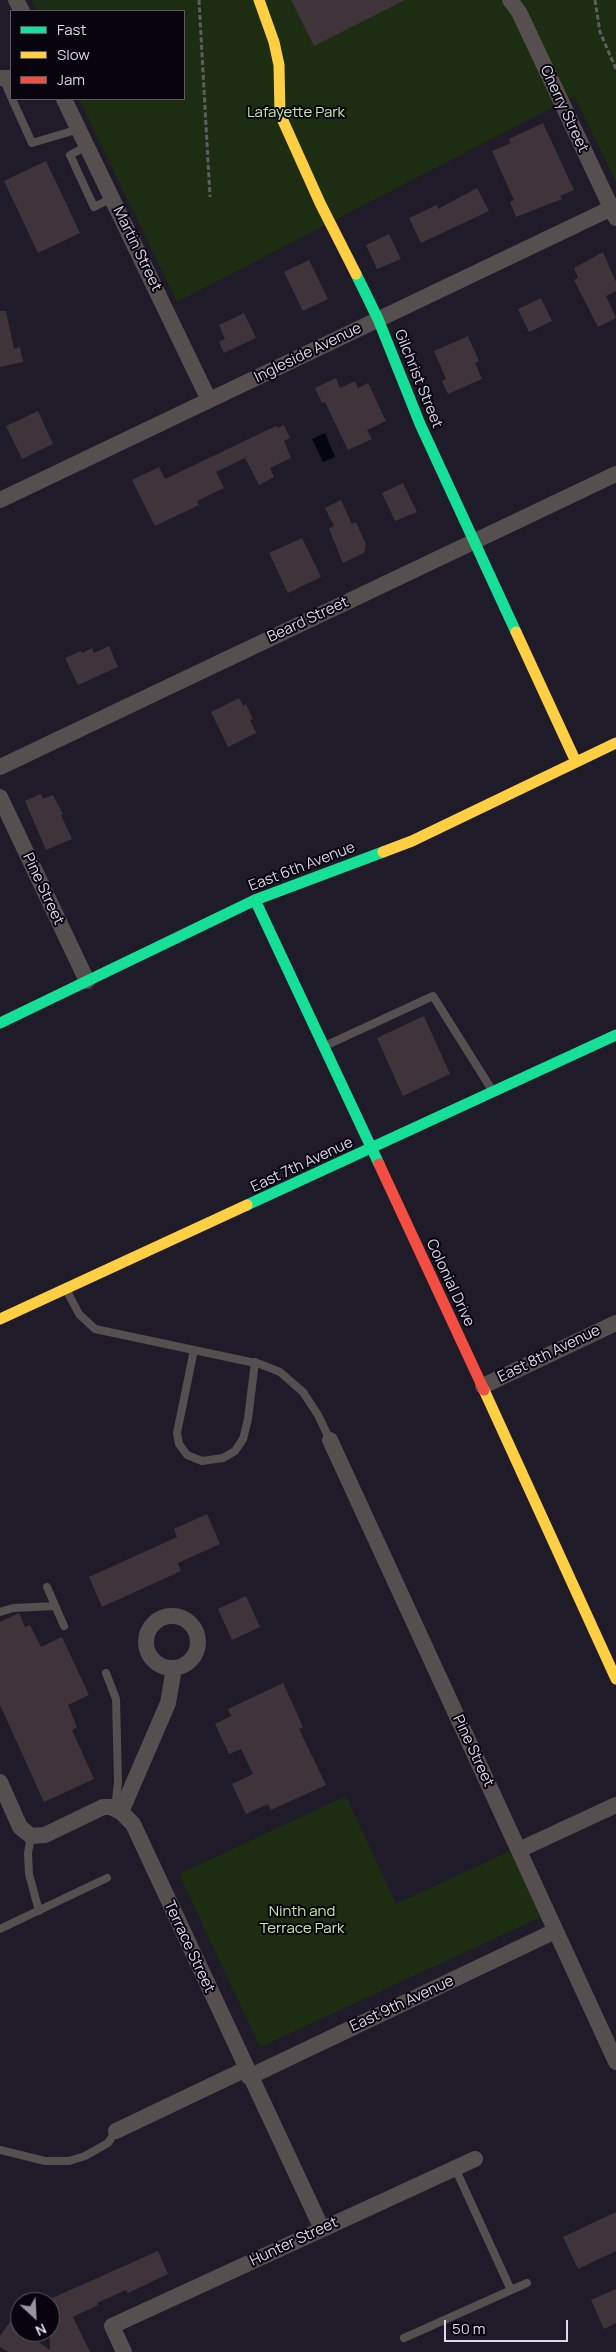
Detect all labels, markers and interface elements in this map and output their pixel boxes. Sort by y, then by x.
legend [10,10,185,100]
text: Fast [57,19,86,40]
text: Slow [57,44,90,65]
street label: Cherry Street [536,63,592,155]
text: Jam [57,69,85,90]
park label: Lafayette Park [247,104,345,122]
street label: Martin Street [109,204,165,294]
street label: Ingleside Avenue [251,319,365,387]
street label: Gilchrist Street [390,327,446,431]
street label: Beard Street [265,593,351,647]
street label: East 6th Avenue [246,838,358,896]
street label: Pine Street [19,850,67,928]
street label: East 7th Avenue [248,1133,356,1197]
street label: Colonial Drive [422,1236,478,1330]
street label: East 8th Avenue [495,1321,603,1387]
street label: Pine Street [449,1712,497,1790]
street label: Terrace Street [160,1898,218,1996]
park label: Ninth and Terrace Park [259,1903,345,1938]
street label: East 9th Avenue [347,1972,457,2036]
street label: Hunter Street [247,2214,341,2270]
north arrow [10,2292,60,2342]
scale bar [446,2310,570,2342]
text: 50 m [452,2318,486,2339]
text: N [33,2319,50,2341]

